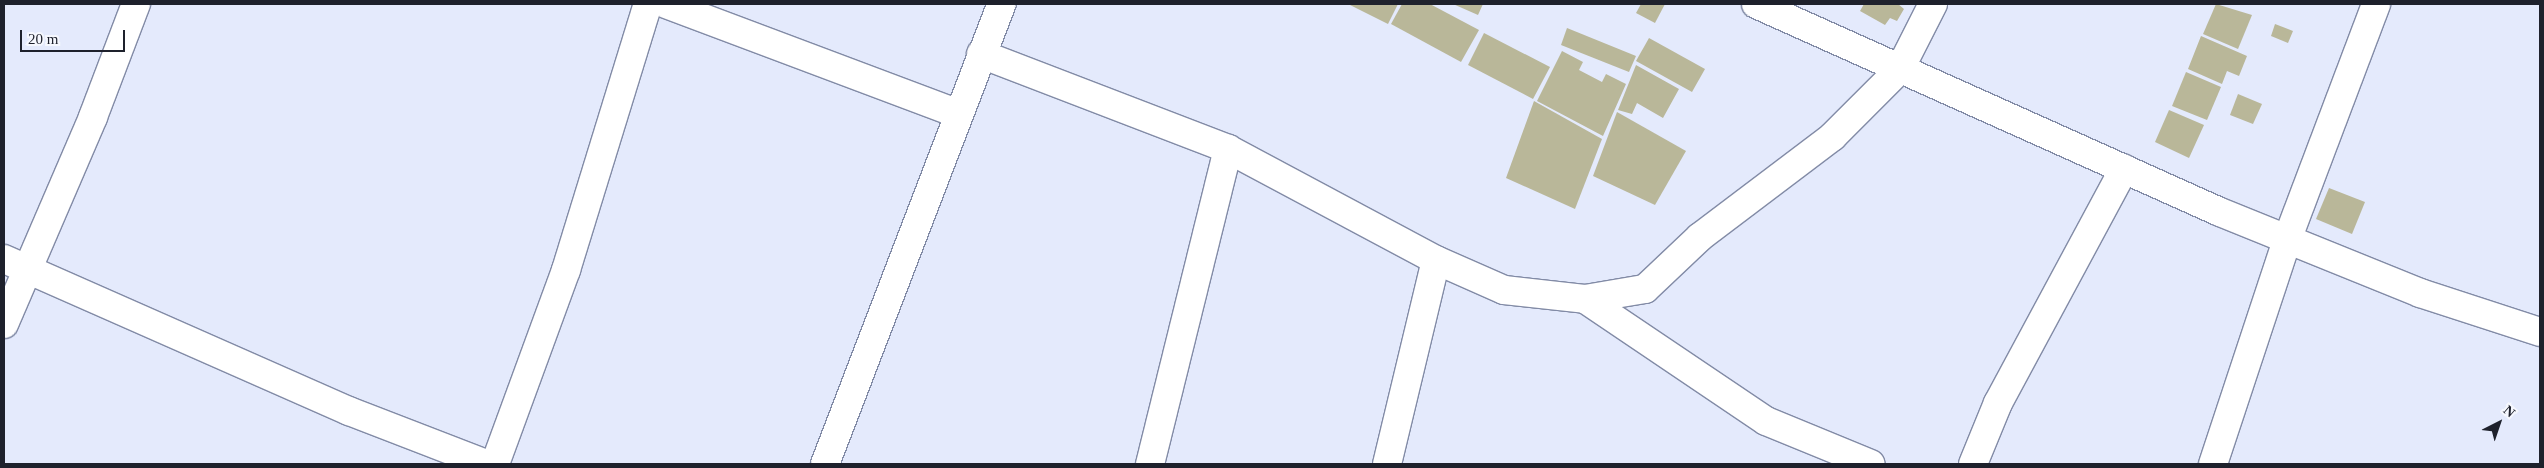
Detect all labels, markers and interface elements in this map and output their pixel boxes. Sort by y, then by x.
scale bar [22,20,128,52]
text: 20 m [28,31,58,47]
north arrow [2474,398,2524,448]
text: N [2500,402,2518,420]

